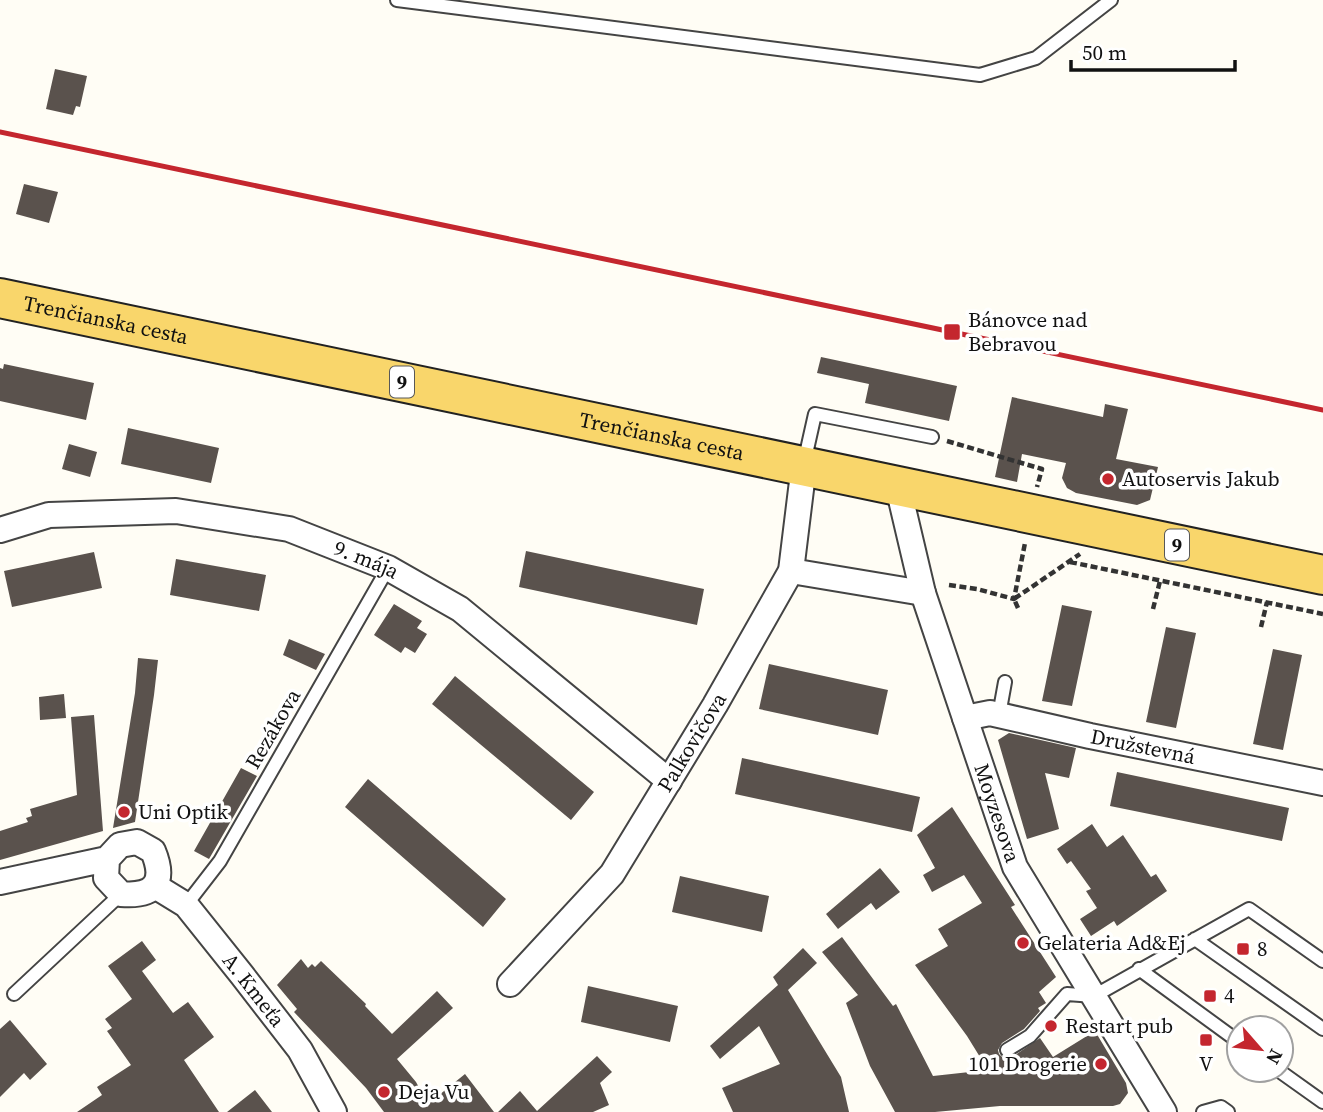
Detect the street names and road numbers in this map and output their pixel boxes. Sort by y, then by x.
street label: Trenčianska cesta [21,288,191,351]
road number: 9 [390,366,414,398]
street label: Trenčianska cesta [577,405,747,467]
road number: 9 [1165,530,1189,560]
street label: 9. mája [330,533,405,586]
street label: Rezákova [238,683,307,774]
street label: Palkovičova [650,687,733,797]
street label: Družstevná [1088,721,1198,771]
street label: Moyzesova [967,760,1028,866]
street label: A. Kmeťa [216,947,292,1033]

